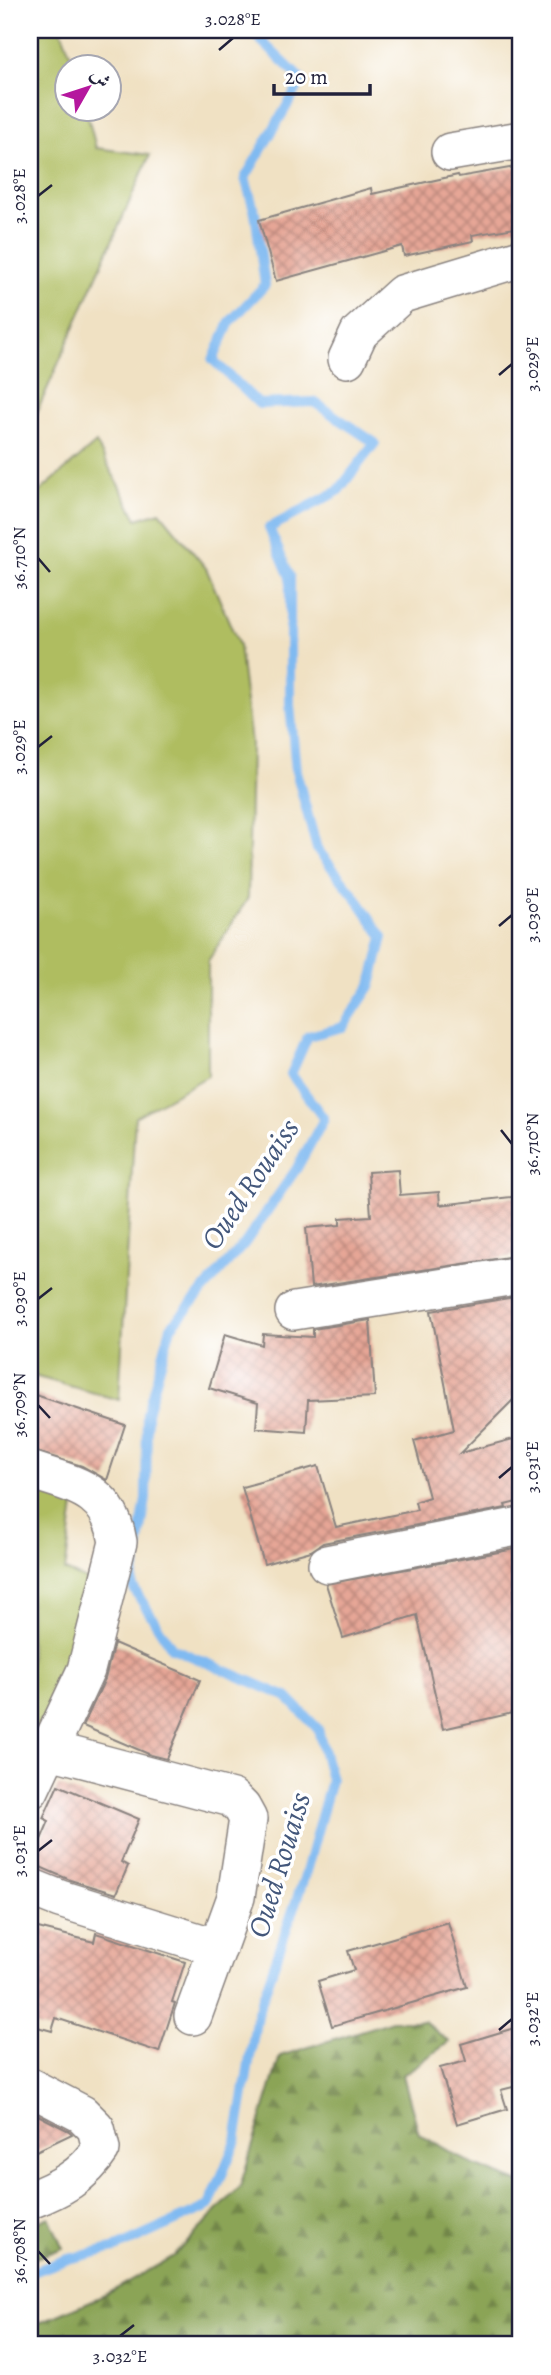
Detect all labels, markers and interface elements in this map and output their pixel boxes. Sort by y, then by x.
text: 3.028°E [205,7,261,31]
north arrow [52,52,122,122]
scale bar [274,52,371,96]
text: ش [84,62,116,93]
text: 20 m [285,63,328,91]
text: 3.028°E [7,168,31,224]
text: 3.029°E [520,336,544,392]
text: 36.710°N [7,526,31,589]
text: 3.029°E [7,719,31,775]
text: 3.030°E [520,887,544,943]
water label: Oued Rouaiss [192,1111,308,1257]
text: 36.710°N [520,1112,544,1175]
text: 3.030°E [7,1271,31,1327]
text: 36.709°N [7,1372,31,1438]
text: 3.031°E [520,1441,544,1493]
water label: Oued Rouaiss [238,1787,320,1943]
text: 3.031°E [7,1825,31,1877]
text: 3.032°E [520,1992,544,2046]
text: 36.708°N [7,2218,31,2284]
text: 3.032°E [93,2344,147,2368]

